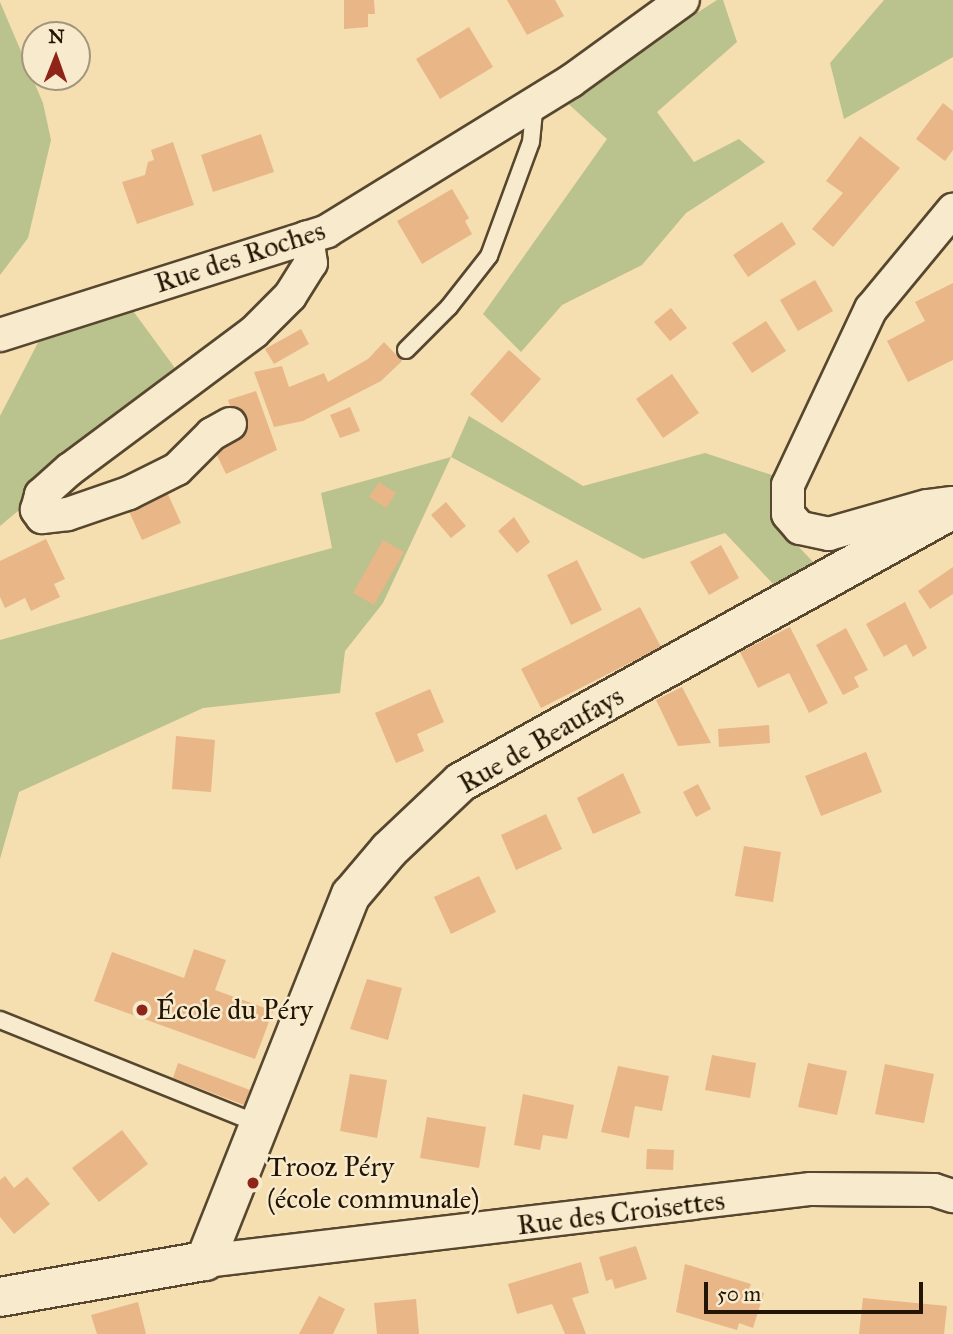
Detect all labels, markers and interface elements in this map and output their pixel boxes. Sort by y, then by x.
north arrow [21,21,91,91]
text: N [48,25,65,48]
street label: Rue des Roches [151,214,329,300]
street label: Rue de Beaufays [453,679,629,801]
place label: École du Péry [156,993,313,1027]
marker: École du Péry [134,1002,150,1018]
place label: Trooz Péry (école communale) [267,1150,479,1216]
marker: Trooz Péry (école communale) [245,1175,261,1191]
street label: Rue des Croisettes [515,1184,727,1242]
scale bar [708,1268,927,1312]
text: 50 m [717,1281,761,1307]

